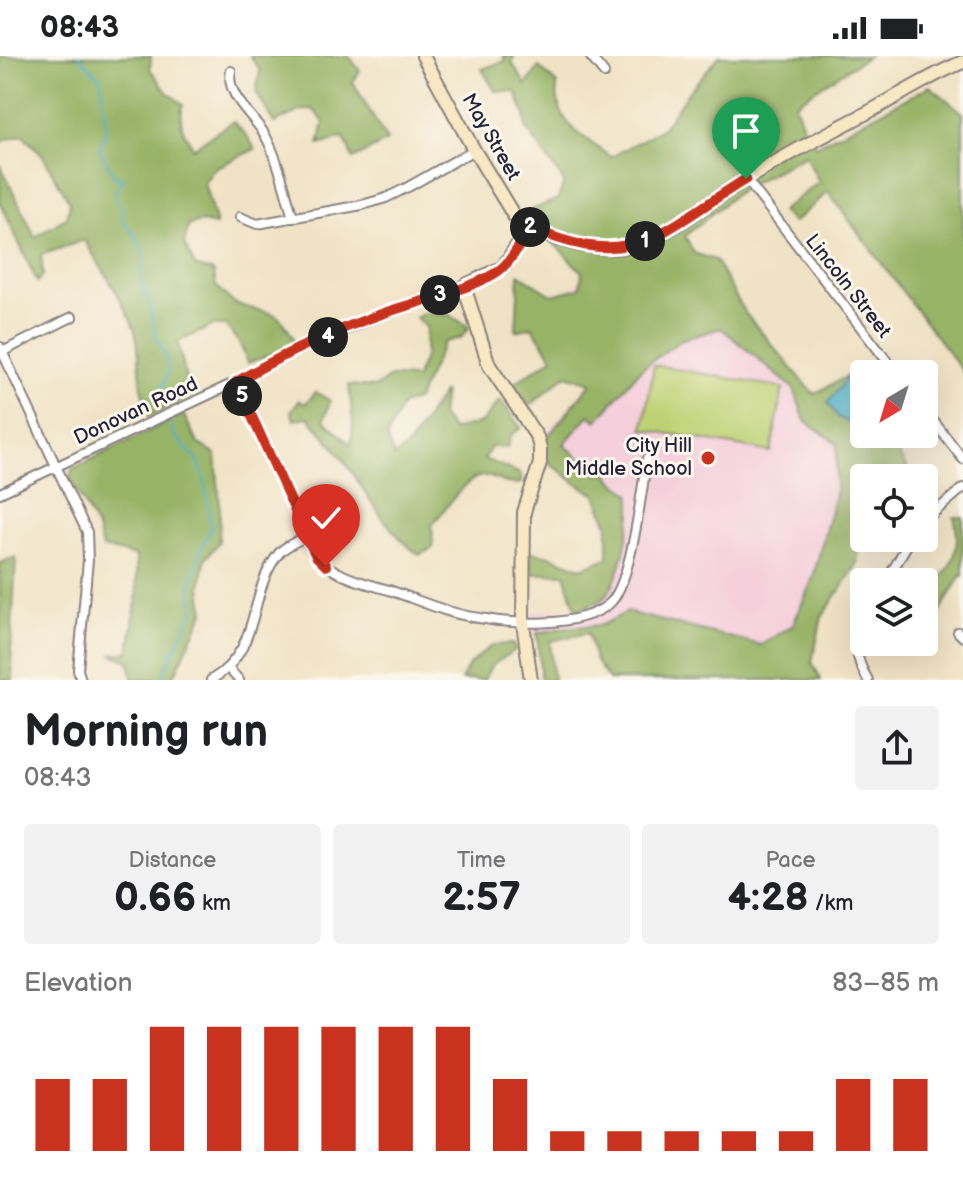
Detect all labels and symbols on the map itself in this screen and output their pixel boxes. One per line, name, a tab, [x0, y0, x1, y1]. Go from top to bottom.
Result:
street label: May Street	[457, 89, 525, 185]
pin	[712, 97, 780, 179]
pin: 2	[510, 207, 550, 247]
pin: 1	[625, 221, 665, 261]
street label: Lincoln Street	[800, 229, 896, 343]
pin: 3	[420, 275, 460, 315]
pin: 4	[308, 317, 348, 357]
north arrow	[850, 360, 938, 448]
street label: Donovan Road	[70, 372, 202, 450]
pin: 5	[222, 376, 262, 416]
place label: City Hill Middle School	[565, 434, 692, 481]
marker: City Hill Middle School	[699, 449, 717, 467]
pin	[292, 484, 360, 566]

